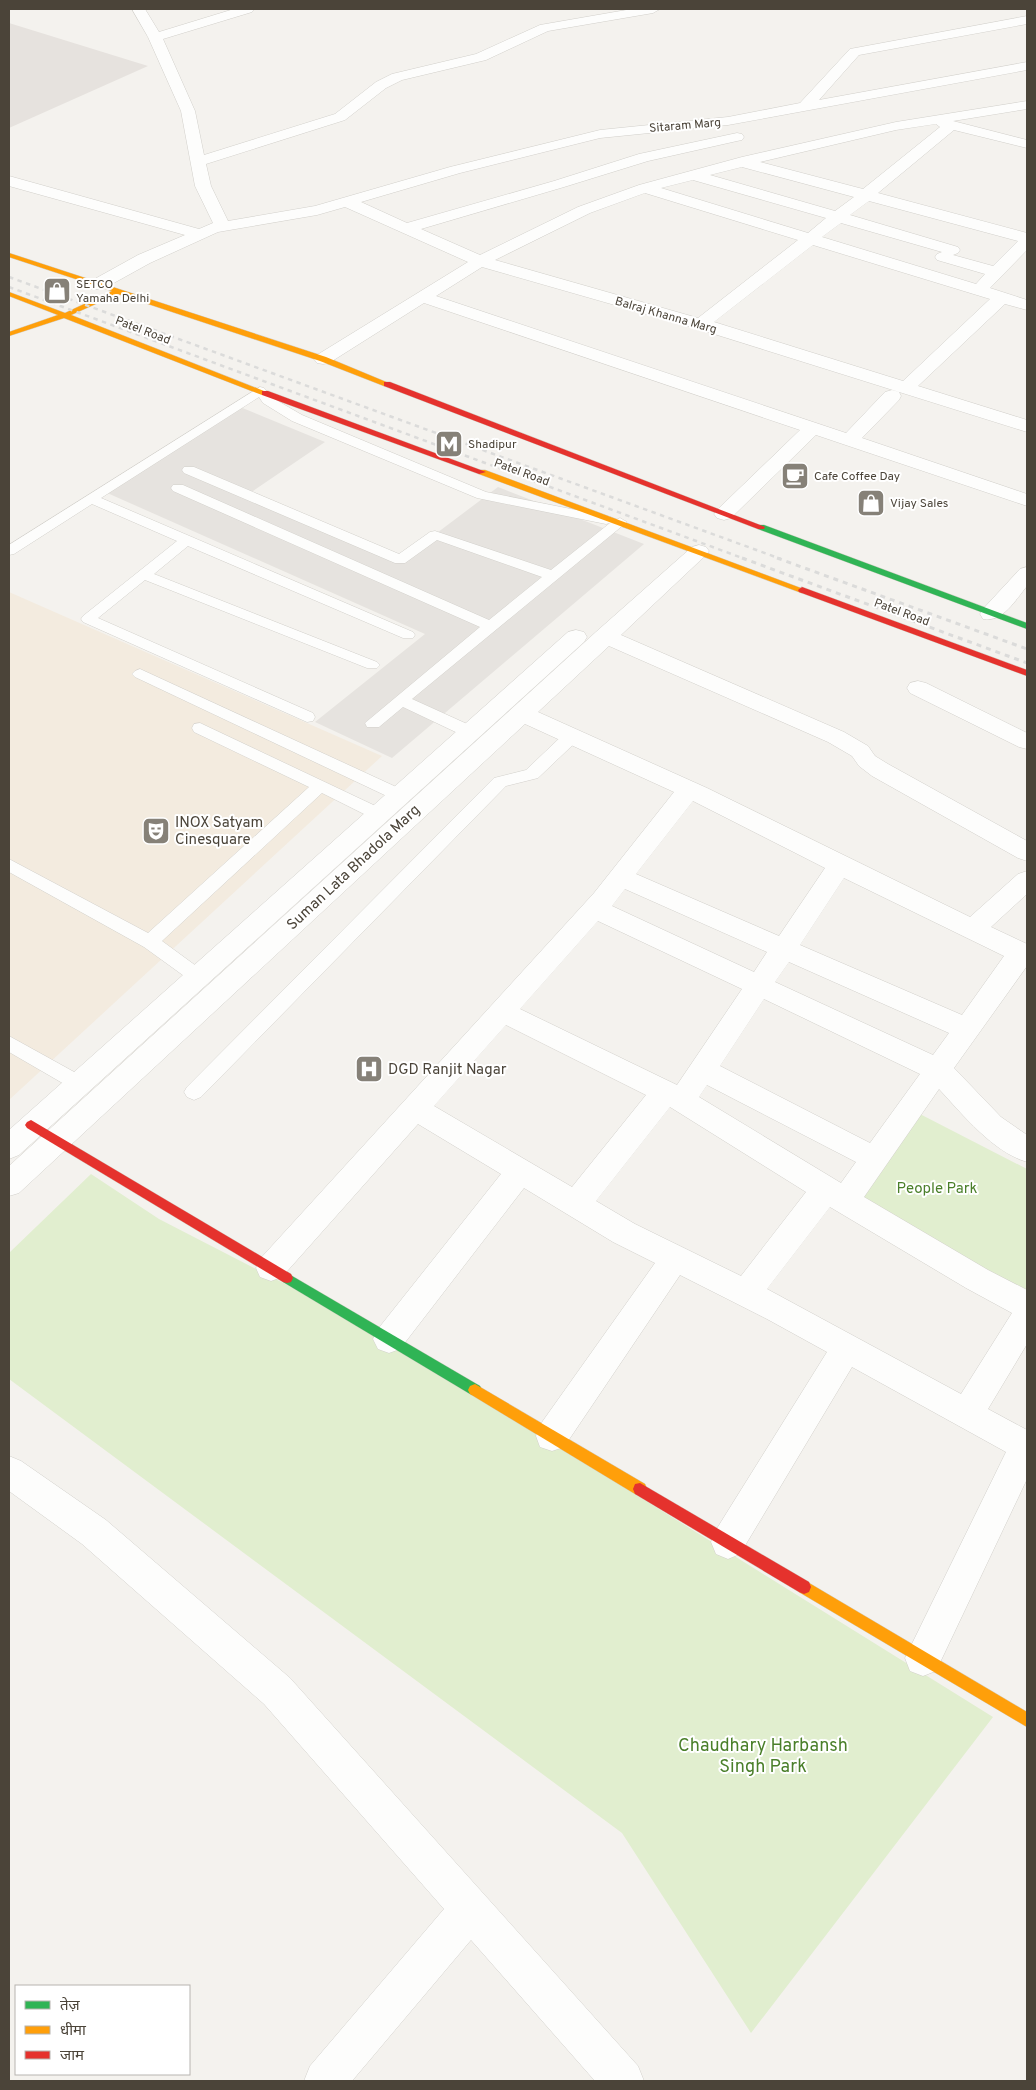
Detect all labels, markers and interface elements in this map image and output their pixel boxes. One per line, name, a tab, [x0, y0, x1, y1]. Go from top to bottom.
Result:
street label: Sitaram Marg	[649, 115, 722, 137]
shop icon: SETCO Yamaha Delhi	[42, 276, 72, 306]
place label: SETCO Yamaha Delhi	[76, 277, 149, 307]
street label: Balraj Khanna Marg	[613, 294, 719, 338]
street label: Patel Road	[113, 313, 173, 349]
metro station icon: Shadipur	[434, 429, 464, 459]
place label: Shadipur	[468, 437, 517, 453]
street label: Patel Road	[492, 455, 552, 490]
cafe icon: Cafe Coffee Day	[780, 461, 810, 491]
place label: Cafe Coffee Day	[814, 469, 900, 485]
shop icon: Vijay Sales	[856, 488, 886, 518]
place label: Vijay Sales	[890, 496, 948, 512]
street label: Patel Road	[872, 595, 932, 630]
street label: Suman Lata Bhadola Marg	[283, 801, 425, 935]
place label: INOX Satyam Cinesquare	[175, 814, 263, 850]
theatre icon: INOX Satyam Cinesquare	[141, 816, 171, 846]
hospital icon: DGD Ranjit Nagar	[354, 1054, 384, 1084]
place label: DGD Ranjit Nagar	[388, 1061, 507, 1080]
park label: People Park	[896, 1180, 978, 1199]
park label: Chaudhary Harbansh Singh Park	[678, 1735, 848, 1779]
legend	[15, 1985, 190, 2075]
text: तेज़	[60, 1996, 81, 2016]
text: धीमा	[60, 2022, 87, 2041]
text: जाम	[60, 2047, 85, 2066]

